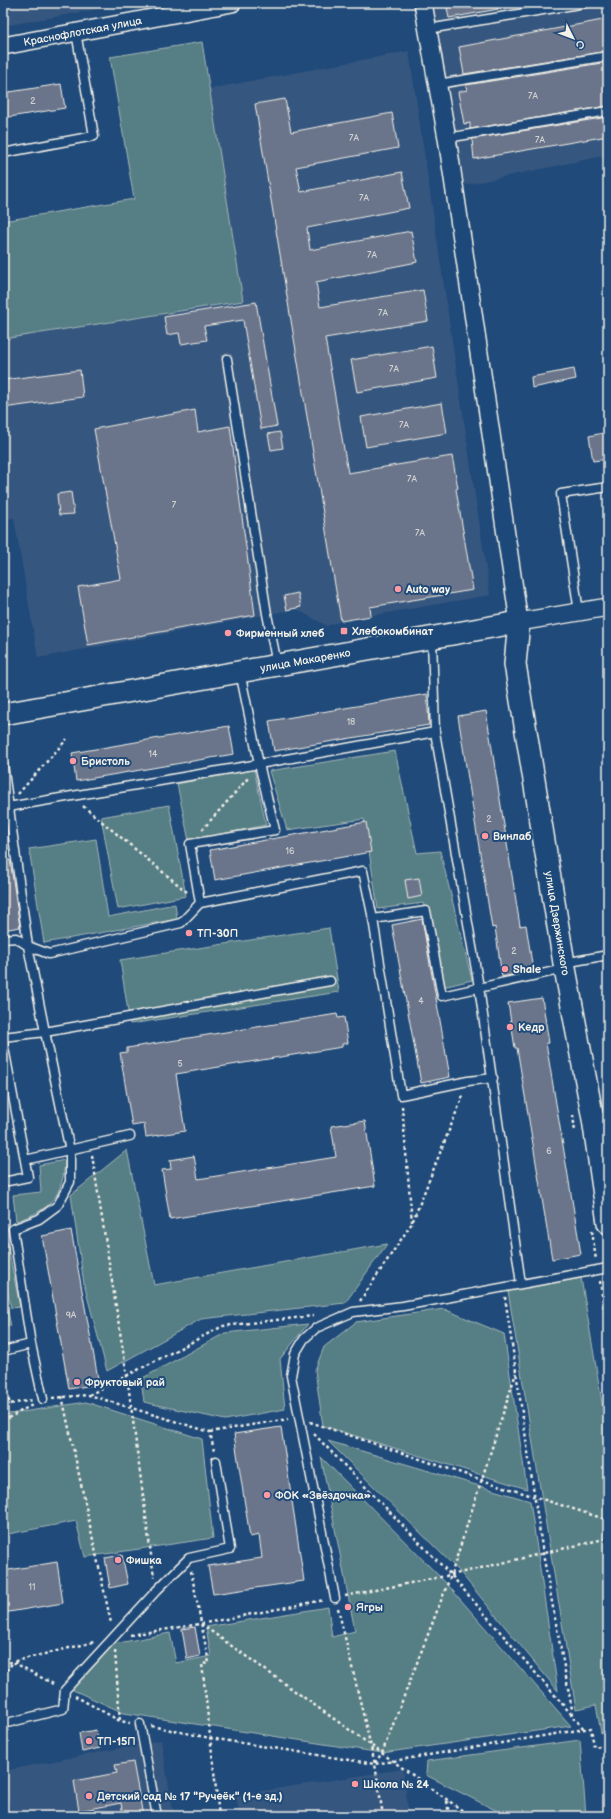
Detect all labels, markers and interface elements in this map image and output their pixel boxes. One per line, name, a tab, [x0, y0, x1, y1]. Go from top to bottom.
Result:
street label: Краснофлотская улица	[22, 13, 143, 49]
north arrow	[553, 18, 593, 58]
text: С	[572, 37, 587, 52]
house number: 7А	[528, 91, 538, 102]
house number: 2	[30, 96, 36, 107]
house number: 7А	[349, 133, 359, 144]
house number: 7А	[535, 135, 545, 146]
house number: 7А	[359, 193, 369, 204]
house number: 7А	[367, 250, 377, 261]
house number: 7А	[378, 308, 388, 319]
house number: 7А	[389, 364, 399, 375]
house number: 7А	[399, 420, 409, 431]
house number: 7А	[407, 474, 417, 485]
house number: 7	[172, 500, 177, 511]
house number: 7А	[415, 528, 425, 539]
place label: Auto way	[405, 583, 450, 596]
marker: Auto way	[393, 584, 403, 594]
place label: Хлебокомбинат	[351, 625, 434, 638]
marker: Хлебокомбинат	[339, 626, 349, 636]
place label: Фирменный хлеб	[236, 627, 325, 640]
marker: Фирменный хлеб	[223, 628, 233, 638]
street label: улица Макаренко	[259, 646, 352, 675]
house number: 18	[347, 717, 355, 728]
house number: 14	[149, 749, 158, 760]
place label: Бристоль	[81, 755, 130, 768]
marker: Бристоль	[68, 756, 78, 766]
house number: 2	[486, 814, 492, 825]
place label: Винлаб	[493, 830, 532, 843]
marker: Винлаб	[480, 831, 490, 841]
house number: 16	[286, 846, 295, 857]
street label: улица Дзержинского	[543, 870, 573, 977]
place label: ТП-30П	[197, 927, 238, 940]
marker: ТП-30П	[184, 928, 194, 938]
house number: 2	[511, 946, 517, 957]
place label: Shale	[513, 963, 541, 976]
marker: Shale	[500, 964, 510, 974]
house number: 4	[418, 996, 424, 1007]
place label: Кедр	[518, 1021, 545, 1034]
marker: Кедр	[505, 1022, 515, 1032]
house number: 5	[177, 1059, 183, 1070]
house number: 6	[546, 1146, 552, 1157]
house number: 9А	[66, 1310, 77, 1321]
place label: Фруктовый рай	[85, 1376, 165, 1389]
marker: Фруктовый рай	[72, 1377, 82, 1387]
place label: ФОК «Звёздочка»	[275, 1489, 371, 1502]
marker: ФОК «Звёздочка»	[262, 1490, 272, 1500]
place label: Фишка	[126, 1554, 162, 1567]
marker: Фишка	[113, 1555, 123, 1565]
house number: 11	[29, 1582, 35, 1593]
place label: Ягры	[356, 1601, 383, 1614]
marker: Ягры	[343, 1602, 353, 1612]
place label: ТП-15П	[97, 1735, 136, 1748]
marker: ТП-15П	[84, 1736, 94, 1746]
place label: Школа № 24	[363, 1778, 430, 1791]
marker: Школа № 24	[350, 1779, 360, 1789]
place label: Детский сад № 17 "Ручеёк" (1-е зд.)	[97, 1790, 283, 1803]
marker: Детский сад № 17 "Ручеёк" (1-е зд.)	[84, 1791, 94, 1801]

